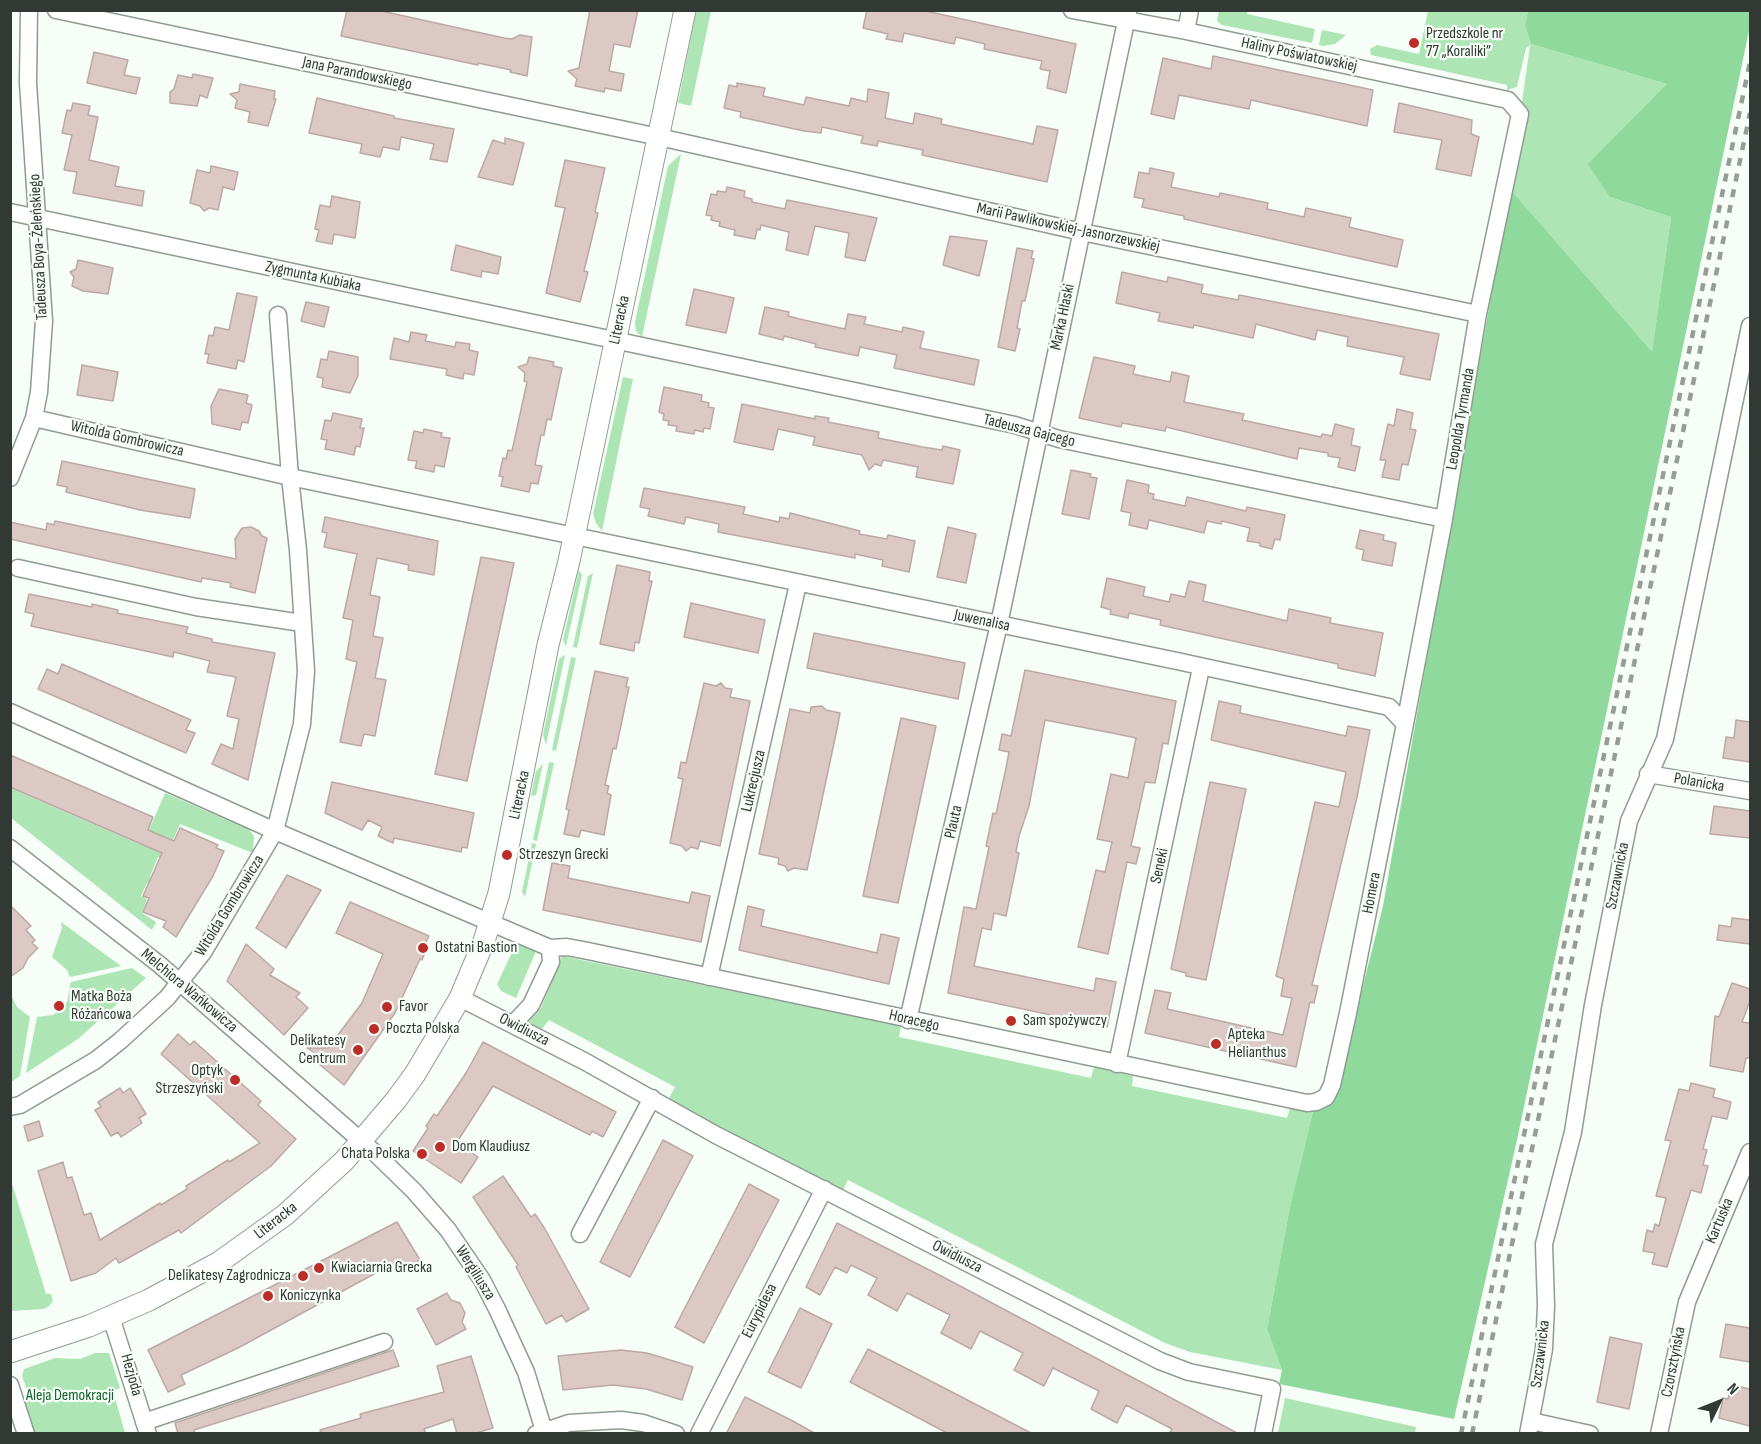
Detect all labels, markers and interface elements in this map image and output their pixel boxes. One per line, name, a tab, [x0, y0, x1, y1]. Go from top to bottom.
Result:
place label: Przedszkole nr 77 „Koraliki”	[1426, 24, 1503, 62]
street label: Haliny Poświatowskiej	[1239, 33, 1359, 77]
marker: Przedszkole nr 77 „Koraliki”	[1407, 36, 1421, 50]
street label: Jana Parandowskiego	[300, 53, 414, 95]
street label: Tadeusza Boya-Żeleńskiego	[26, 173, 52, 321]
street label: Marii Pawlikowskiej-Jasnorzewskiej	[975, 199, 1161, 257]
street label: Zygmunta Kubiaka	[263, 257, 363, 297]
street label: Marka Hłaski	[1047, 282, 1079, 352]
street label: Literacka	[605, 294, 635, 346]
street label: Leopolda Tyrmanda	[1443, 367, 1479, 471]
street label: Tadeusza Gajcego	[981, 410, 1077, 452]
street label: Witolda Gombrowicza	[68, 417, 186, 461]
street label: Juwenalisa	[952, 606, 1012, 636]
street label: Lukrecjusza	[738, 748, 770, 814]
street label: Literacka	[505, 769, 535, 821]
street label: Polanicka	[1672, 769, 1726, 797]
street label: Plauta	[941, 804, 967, 840]
street label: Szczawnicka	[1602, 841, 1634, 911]
place label: Strzeszyn Grecki	[519, 845, 608, 865]
street label: Seneki	[1147, 847, 1173, 885]
marker: Strzeszyn Grecki	[500, 848, 514, 862]
street label: Witolda Gombrowicza	[191, 852, 269, 960]
street label: Homera	[1359, 871, 1385, 915]
place label: Ostatni Bastion	[435, 938, 517, 958]
marker: Ostatni Bastion	[416, 941, 430, 955]
street label: Melchiora Wańkowicza	[137, 945, 241, 1037]
place label: Matka Boża Różańcowa	[71, 987, 132, 1025]
place label: Favor	[399, 997, 428, 1017]
marker: Matka Boża Różańcowa	[52, 999, 66, 1013]
marker: Favor	[380, 1000, 394, 1014]
street label: Horacego	[887, 1006, 941, 1036]
street label: Owidiusza	[496, 1009, 552, 1051]
place label: Sam spożywczy	[1023, 1011, 1107, 1031]
marker: Sam spożywczy	[1004, 1014, 1018, 1028]
place label: Poczta Polska	[386, 1019, 459, 1039]
marker: Poczta Polska	[367, 1022, 381, 1036]
place label: Apteka Helianthus	[1228, 1025, 1286, 1063]
place label: Delikatesy Centrum	[290, 1031, 346, 1069]
marker: Apteka Helianthus	[1209, 1037, 1223, 1051]
marker: Delikatesy Centrum	[351, 1043, 365, 1057]
place label: Optyk Strzeszyński	[155, 1061, 223, 1099]
marker: Optyk Strzeszyński	[228, 1073, 242, 1087]
place label: Dom Klaudiusz	[452, 1137, 530, 1157]
marker: Dom Klaudiusz	[433, 1140, 447, 1154]
place label: Chata Polska	[341, 1144, 410, 1164]
marker: Chata Polska	[415, 1147, 429, 1161]
street label: Kartuska	[1702, 1195, 1738, 1247]
street label: Literacka	[251, 1198, 301, 1244]
street label: Owidiusza	[929, 1236, 985, 1278]
street label: Wergiliusza	[451, 1242, 499, 1304]
place label: Kwiaciarnia Grecka	[331, 1258, 432, 1278]
marker: Kwiaciarnia Grecka	[312, 1261, 326, 1275]
place label: Delikatesy Zagrodnicza	[168, 1266, 291, 1286]
marker: Delikatesy Zagrodnicza	[296, 1269, 310, 1283]
street label: Eurypidesa	[738, 1280, 782, 1342]
place label: Koniczynka	[280, 1286, 341, 1306]
marker: Koniczynka	[261, 1289, 275, 1303]
street label: Szczawnicka	[1527, 1319, 1555, 1389]
street label: Czorsztyńska	[1658, 1325, 1690, 1399]
street label: Hezjoda	[116, 1352, 146, 1398]
north arrow	[1689, 1372, 1749, 1432]
text: N	[1723, 1380, 1742, 1399]
park label: Aleja Demokracji	[26, 1386, 114, 1406]

